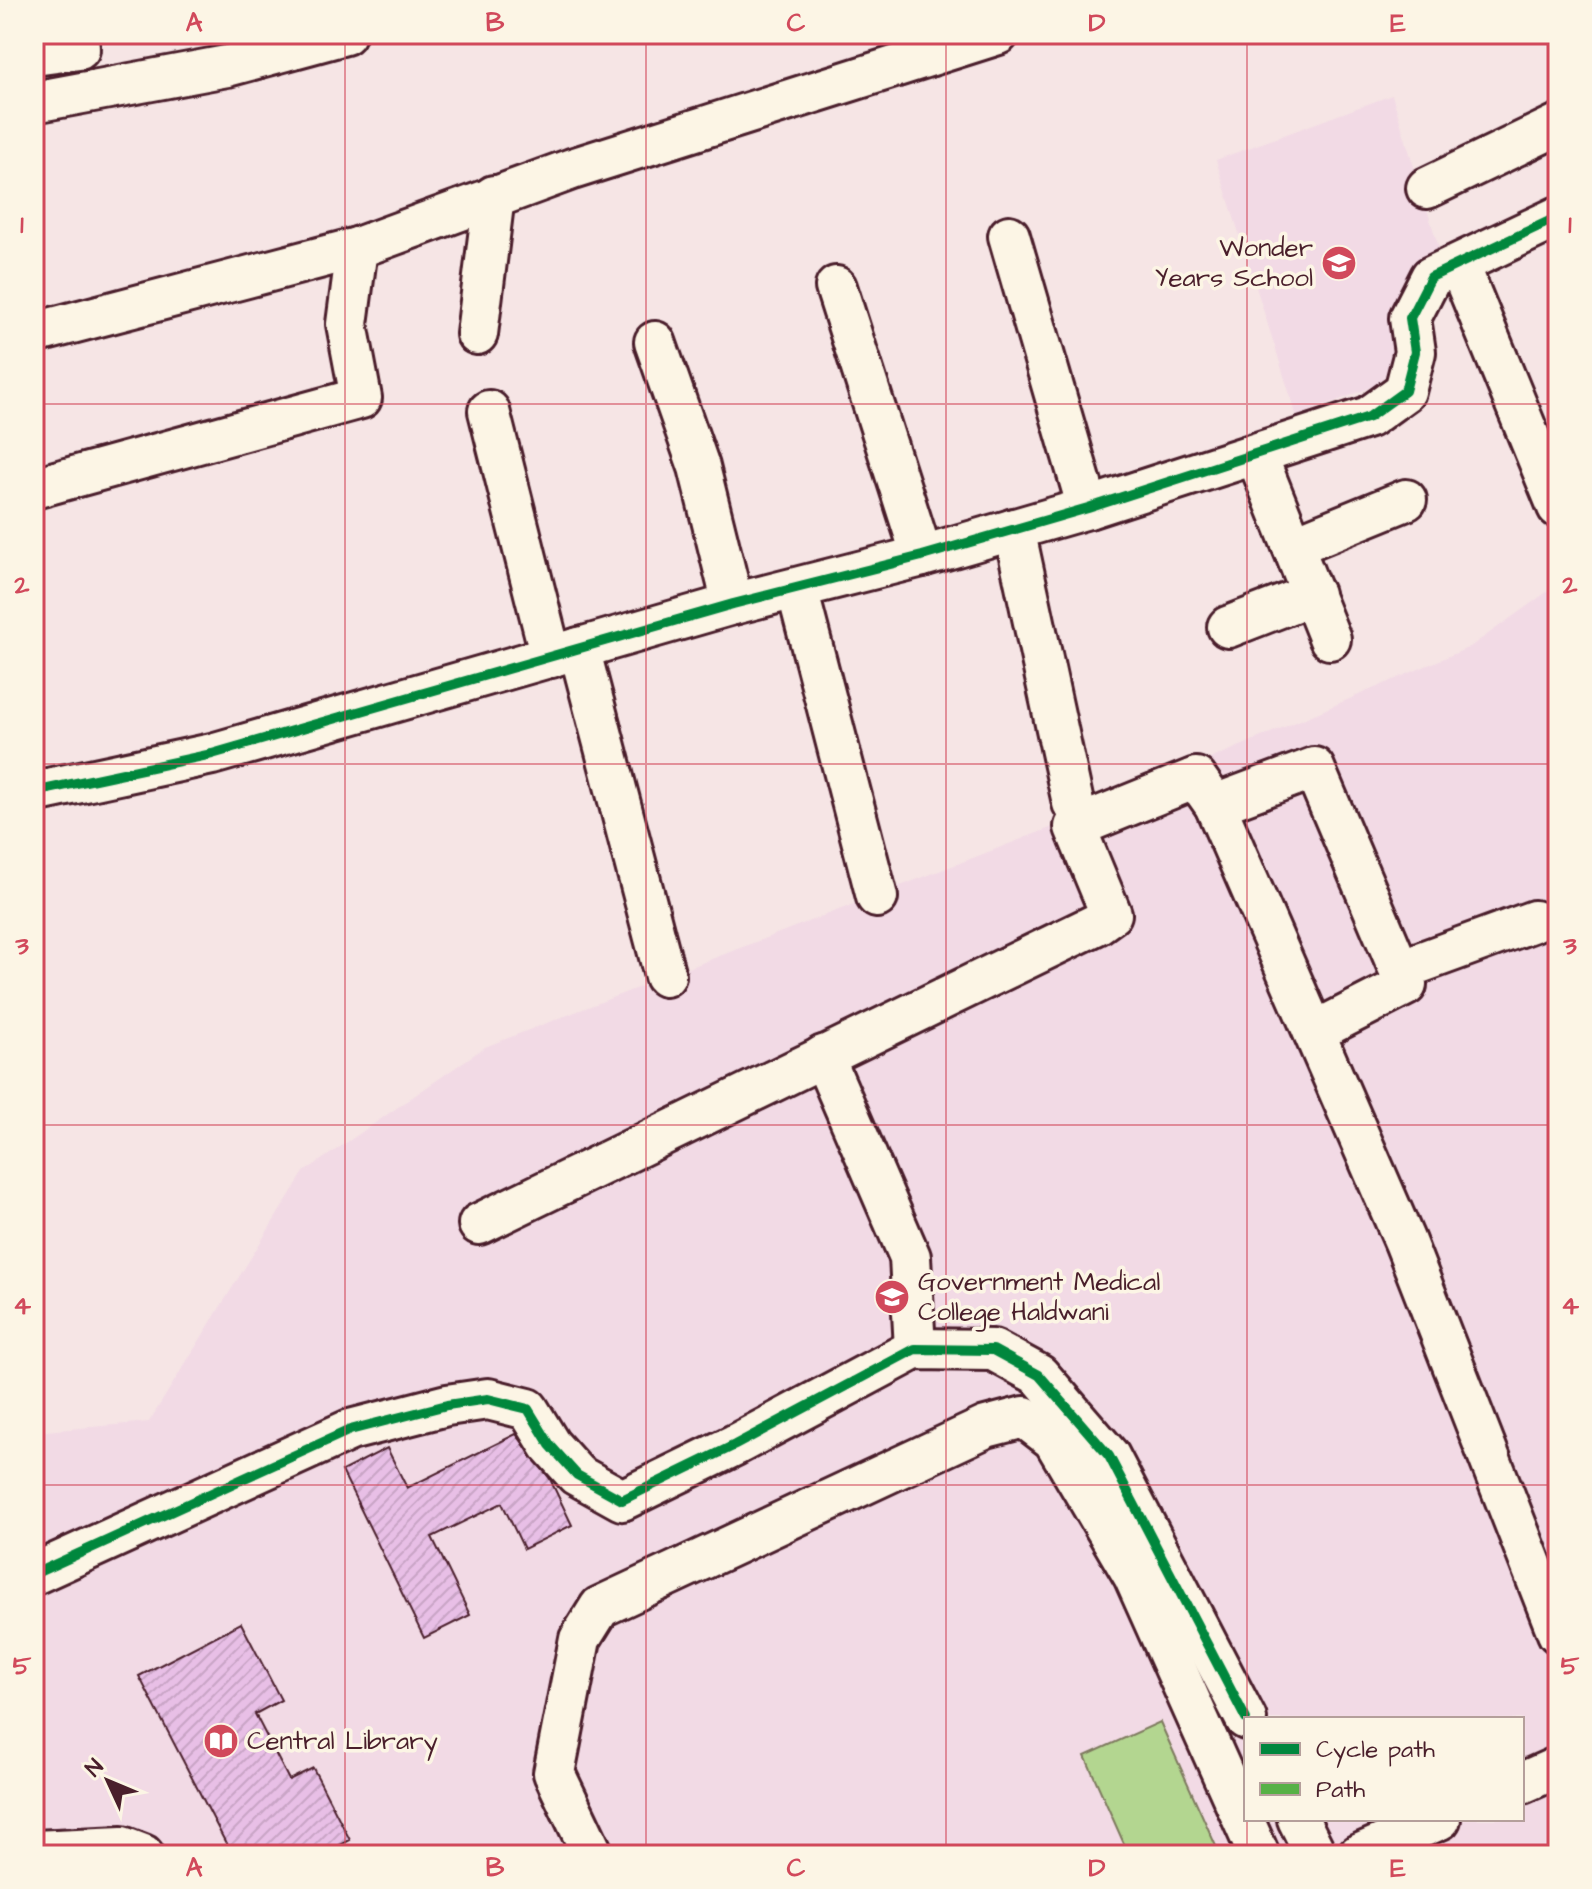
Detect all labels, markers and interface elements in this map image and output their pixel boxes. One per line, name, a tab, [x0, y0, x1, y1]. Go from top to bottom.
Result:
text: A	[186, 5, 203, 41]
text: B	[486, 5, 505, 41]
text: C	[787, 5, 806, 41]
text: D	[1089, 5, 1106, 41]
text: E	[1390, 5, 1406, 41]
text: 1	[20, 207, 24, 243]
text: 1	[1568, 207, 1572, 243]
place label: Wonder Years School	[1155, 230, 1313, 296]
school or university icon: Wonder Years School	[1320, 244, 1358, 282]
text: 2	[14, 567, 30, 603]
text: 2	[1562, 567, 1578, 603]
text: 3	[14, 928, 29, 964]
text: 3	[1562, 928, 1577, 964]
place label: Government Medical College Haldwani	[918, 1264, 1160, 1332]
school or university icon: Government Medical College Haldwani	[873, 1278, 911, 1316]
text: 4	[13, 1288, 31, 1324]
text: 4	[1561, 1288, 1579, 1324]
text: 5	[13, 1648, 32, 1684]
text: 5	[1561, 1648, 1580, 1684]
legend	[1244, 1717, 1524, 1821]
library icon: Central Library	[202, 1722, 240, 1760]
place label: Central Library	[247, 1723, 438, 1761]
text: Cycle path	[1316, 1733, 1435, 1768]
north arrow	[68, 1741, 148, 1821]
text: N	[79, 1752, 111, 1784]
text: Path	[1316, 1773, 1365, 1807]
text: A	[186, 1850, 203, 1886]
text: B	[486, 1850, 505, 1886]
text: C	[787, 1850, 806, 1886]
text: D	[1089, 1850, 1106, 1886]
text: E	[1390, 1850, 1406, 1886]

